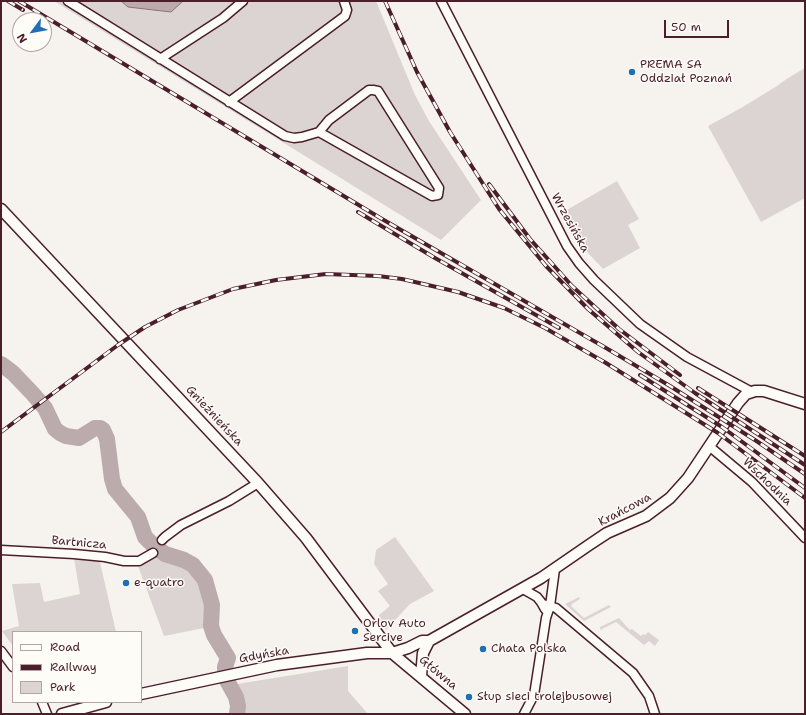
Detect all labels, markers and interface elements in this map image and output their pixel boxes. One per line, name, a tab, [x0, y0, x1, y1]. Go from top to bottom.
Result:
north arrow	[12, 12, 52, 52]
scale bar	[666, 12, 731, 38]
text: 50 m	[671, 19, 701, 35]
text: N	[14, 30, 31, 46]
place label: PREMA SA Oddział Poznań	[640, 58, 732, 86]
marker: PREMA SA Oddział Poznań	[627, 67, 637, 77]
street label: Wrzesińska	[548, 191, 592, 255]
street label: Gnieźnieńska	[182, 383, 246, 449]
street label: Wschodnia	[739, 455, 795, 509]
street label: Krańcowa	[596, 490, 654, 530]
street label: Bartnicza	[51, 533, 107, 553]
place label: e-quatro	[134, 576, 184, 590]
marker: e-quatro	[121, 578, 131, 588]
place label: Orlov Auto Sercive	[363, 617, 426, 645]
marker: Orlov Auto Sercive	[350, 626, 360, 636]
legend	[12, 631, 142, 703]
text: Road	[50, 639, 80, 655]
place label: Chata Polska	[491, 642, 567, 656]
street label: Gdyńska	[238, 644, 290, 666]
marker: Chata Polska	[478, 644, 488, 654]
street label: Główna	[416, 653, 460, 693]
text: Railway	[50, 659, 97, 675]
text: Park	[50, 679, 76, 695]
place label: Słup sieci trolejbusowej	[477, 690, 612, 704]
marker: Słup sieci trolejbusowej	[464, 692, 474, 702]

